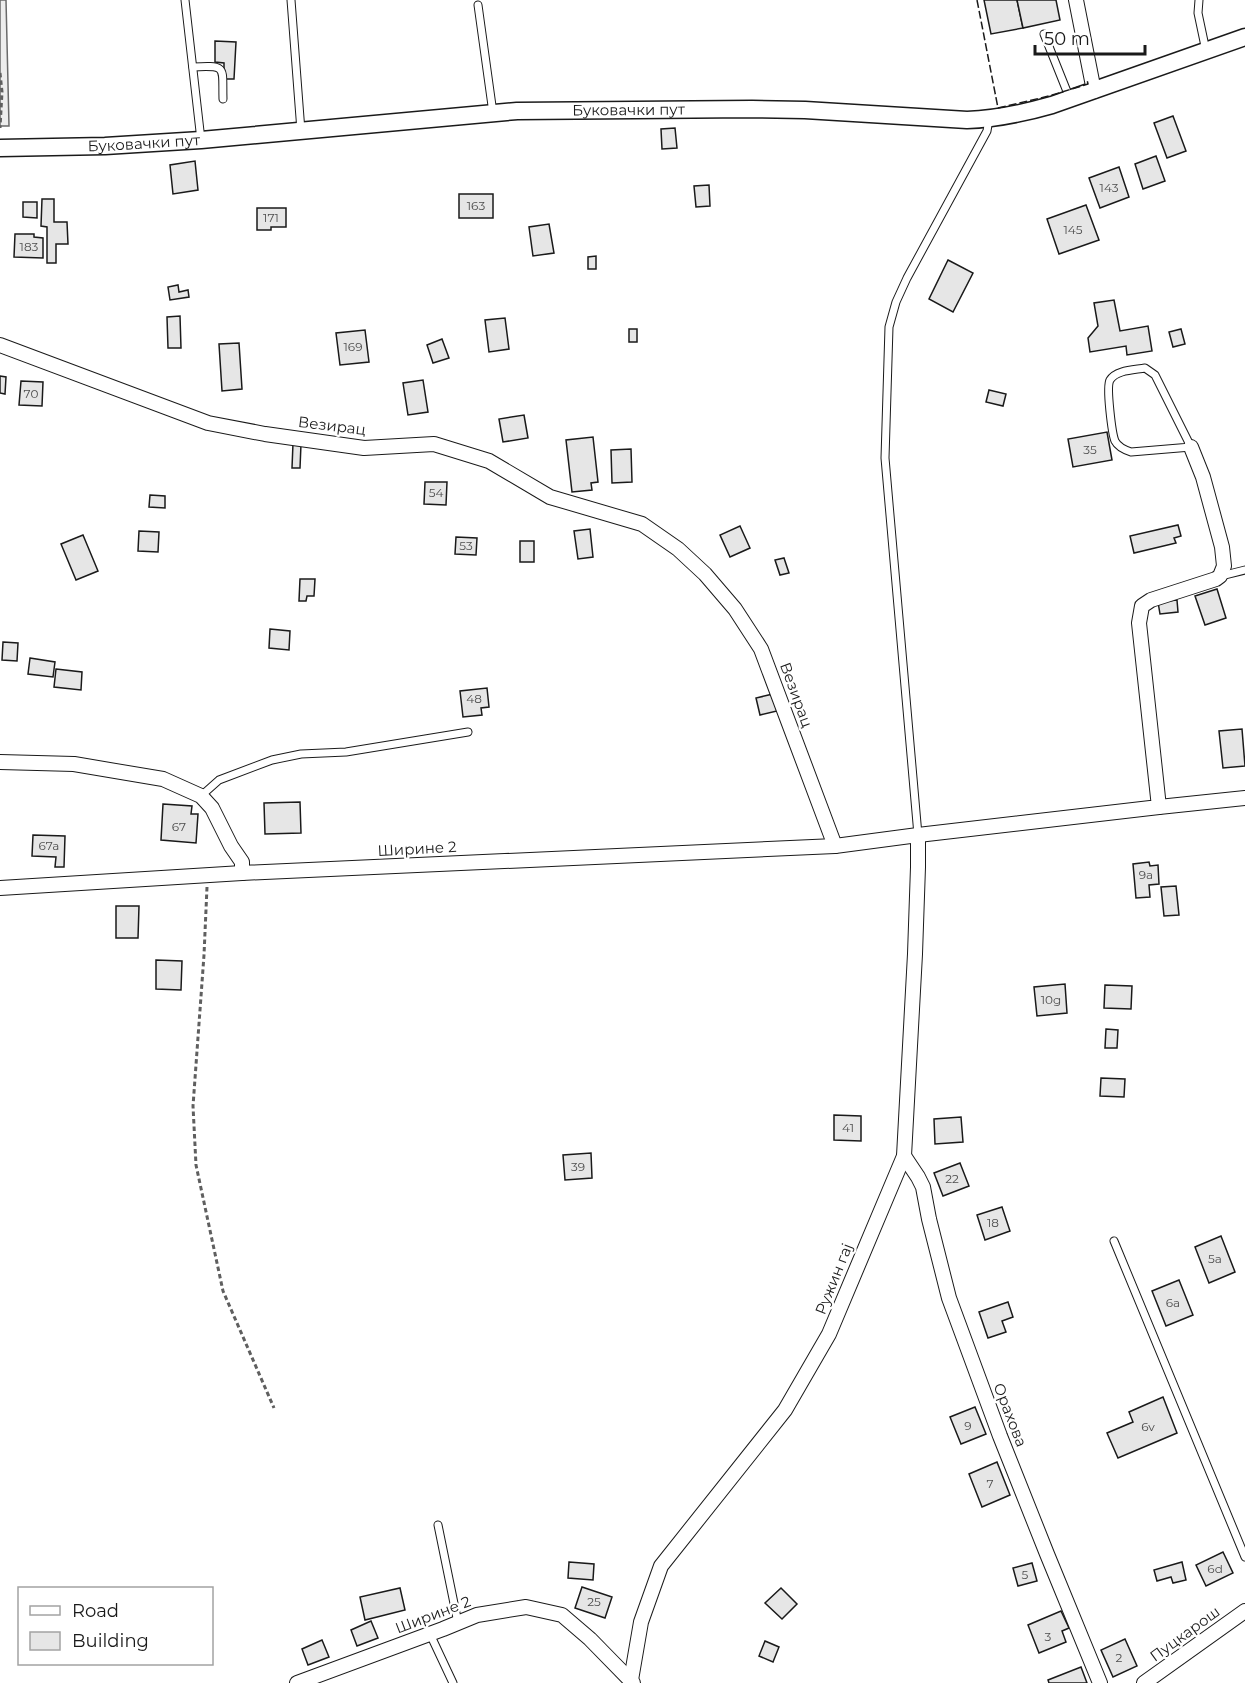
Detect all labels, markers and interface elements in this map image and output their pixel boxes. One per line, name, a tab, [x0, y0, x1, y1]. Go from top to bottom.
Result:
scale bar	[1035, 18, 1144, 56]
text: 50 m	[1044, 28, 1090, 50]
street label: Буковачки пут	[572, 100, 686, 120]
street label: Буковачки пут	[88, 130, 202, 155]
house number: 143	[1100, 180, 1119, 195]
house number: 163	[467, 198, 485, 213]
house number: 171	[263, 210, 279, 225]
house number: 145	[1063, 222, 1083, 237]
house number: 183	[20, 239, 39, 254]
house number: 169	[344, 339, 362, 354]
house number: 70	[24, 386, 38, 401]
street label: Везирац	[297, 412, 367, 439]
house number: 35	[1083, 442, 1097, 457]
house number: 54	[429, 485, 443, 500]
house number: 53	[459, 538, 473, 553]
street label: Везирац	[776, 660, 817, 730]
house number: 48	[466, 691, 482, 706]
house number: 67	[172, 819, 186, 834]
street label: Ширине 2	[377, 837, 457, 860]
house number: 67a	[39, 838, 59, 853]
house number: 9a	[1139, 867, 1153, 882]
house number: 10g	[1041, 992, 1061, 1007]
house number: 41	[842, 1120, 854, 1135]
house number: 39	[571, 1159, 585, 1174]
house number: 22	[945, 1171, 959, 1186]
house number: 18	[987, 1215, 999, 1230]
street label: Ружин гај	[811, 1240, 856, 1317]
house number: 5a	[1208, 1251, 1222, 1266]
house number: 6a	[1166, 1295, 1180, 1310]
street label: Орахова	[990, 1380, 1031, 1449]
house number: 9	[964, 1418, 972, 1433]
house number: 6v	[1141, 1419, 1155, 1434]
house number: 7	[986, 1476, 994, 1491]
house number: 6d	[1207, 1561, 1223, 1576]
house number: 5	[1022, 1567, 1029, 1582]
legend	[18, 1587, 213, 1665]
street label: Ширине 2	[392, 1591, 473, 1638]
house number: 25	[587, 1594, 601, 1609]
text: Road	[72, 1600, 119, 1622]
street label: Пуцкарош	[1146, 1602, 1223, 1665]
house number: 3	[1045, 1629, 1052, 1644]
text: Building	[72, 1630, 149, 1652]
house number: 2	[1116, 1650, 1123, 1665]

